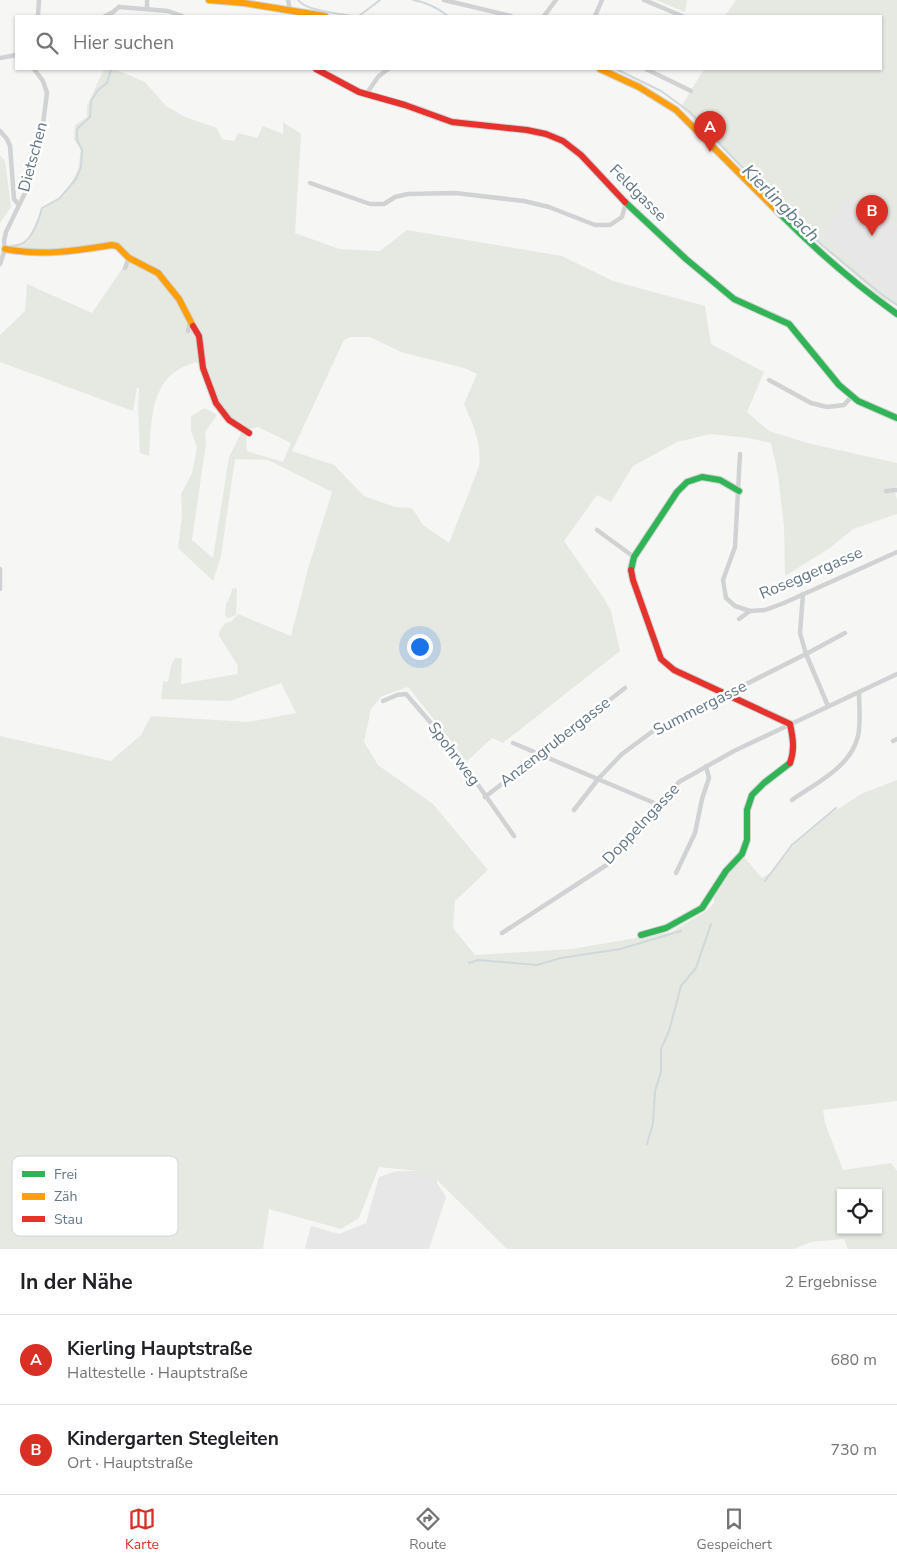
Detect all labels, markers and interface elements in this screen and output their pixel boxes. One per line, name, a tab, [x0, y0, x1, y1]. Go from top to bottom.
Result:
search box	[15, 15, 882, 70]
icon: search	[33, 29, 61, 57]
text: Hier suchen	[73, 30, 174, 56]
pin: A	[694, 111, 726, 152]
street label: Dietschen	[13, 120, 53, 194]
water label: Kierlingbach	[737, 159, 825, 247]
street label: Feldgasse	[605, 160, 671, 226]
pin: B	[856, 195, 888, 236]
street label: Roseggergasse	[756, 541, 866, 605]
your location	[407, 634, 433, 660]
street label: Summergasse	[650, 675, 750, 741]
street label: Anzengrubergasse	[495, 692, 615, 792]
street label: Spohrweg	[423, 718, 485, 790]
street label: Doppelngasse	[598, 779, 684, 869]
legend	[12, 1156, 178, 1236]
text: Frei	[54, 1165, 77, 1184]
text: Zäh	[54, 1187, 77, 1206]
map controls	[837, 1189, 882, 1234]
button: locate	[837, 1189, 882, 1234]
text: Stau	[54, 1210, 83, 1229]
text: In der Nähe	[20, 1268, 133, 1296]
text: 2 Ergebnisse	[784, 1271, 877, 1293]
text: Kierling Hauptstraße	[67, 1336, 252, 1362]
text: A	[30, 1349, 42, 1371]
text: 680 m	[830, 1349, 877, 1371]
text: Haltestelle · Hauptstraße	[67, 1362, 248, 1384]
text: Kindergarten Stegleiten	[67, 1426, 279, 1452]
text: B	[30, 1439, 42, 1461]
text: 730 m	[830, 1439, 877, 1461]
text: Ort · Hauptstraße	[67, 1452, 193, 1474]
tab: Karte	[125, 1505, 159, 1554]
tab: Route	[409, 1505, 446, 1554]
tab: Gespeichert	[697, 1505, 772, 1554]

